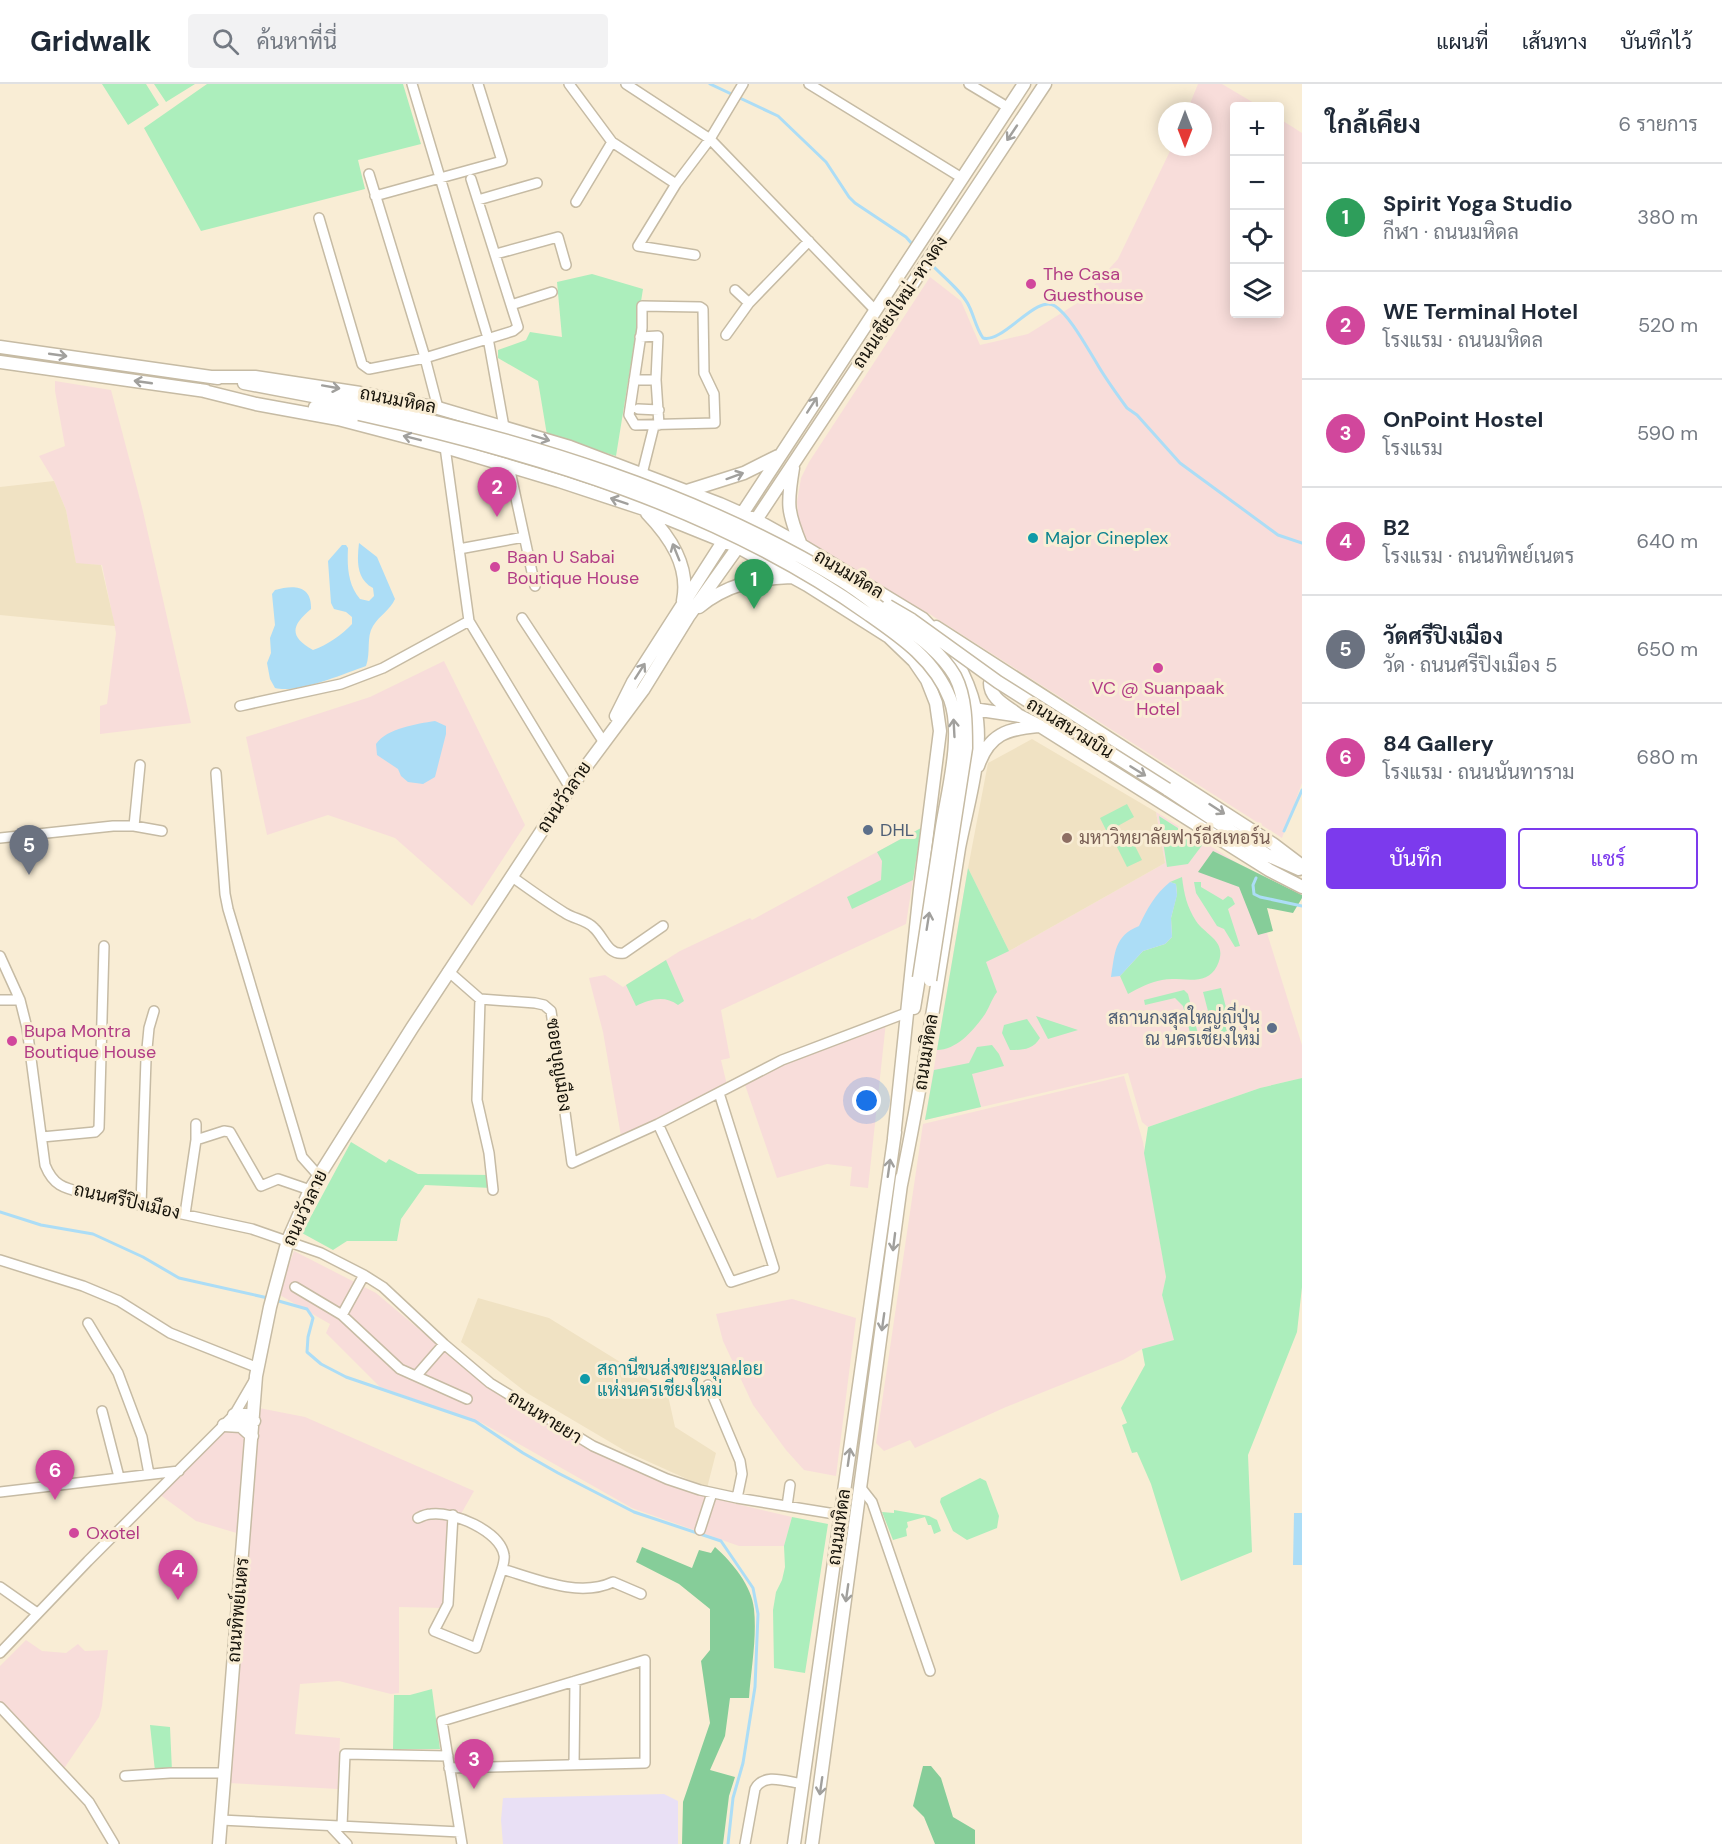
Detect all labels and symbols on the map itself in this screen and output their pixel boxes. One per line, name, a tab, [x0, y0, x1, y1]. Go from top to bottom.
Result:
north arrow	[1158, 102, 1212, 156]
one-way arrow	[1006, 124, 1018, 140]
street label: ถนนเชียงใหม่-หางดง	[846, 231, 953, 373]
place label: The Casa Guesthouse	[1043, 262, 1143, 307]
marker: The Casa Guesthouse	[1024, 277, 1038, 291]
one-way arrow	[47, 350, 67, 361]
one-way arrow	[133, 376, 153, 387]
street label: ถนนมหิดล	[358, 381, 438, 419]
one-way arrow	[321, 382, 340, 393]
one-way arrow	[806, 397, 819, 414]
one-way arrow	[403, 432, 422, 444]
one-way arrow	[531, 433, 550, 444]
pin: 2	[478, 468, 516, 517]
one-way arrow	[725, 470, 744, 481]
one-way arrow	[610, 494, 628, 505]
place label: Major Cineplex	[1045, 526, 1168, 550]
marker: Major Cineplex	[1026, 531, 1040, 545]
one-way arrow	[670, 544, 681, 562]
street label: ถนนมหิดล	[810, 544, 888, 604]
place label: Baan U Sabai Boutique House	[507, 545, 639, 590]
marker: Baan U Sabai Boutique House	[488, 560, 502, 574]
pin: 1	[734, 560, 774, 609]
marker: VC @ Suanpaak Hotel	[1151, 661, 1165, 675]
one-way arrow	[634, 662, 647, 679]
place label: VC @ Suanpaak Hotel	[1092, 676, 1224, 721]
street label: ถนนสนามบิน	[1022, 692, 1118, 764]
one-way arrow	[948, 718, 959, 738]
street label: ถนนวัวลาย	[531, 757, 597, 837]
one-way arrow	[1130, 765, 1147, 778]
one-way arrow	[1208, 802, 1225, 815]
place label: DHL	[880, 818, 914, 842]
marker: DHL	[861, 823, 875, 837]
place label: มหาวิทยาลัยฟาร์อีสเทอร์น	[1079, 825, 1271, 850]
pin: 5	[9, 826, 48, 875]
marker: มหาวิทยาลัยฟาร์อีสเทอร์น	[1060, 831, 1074, 845]
one-way arrow	[922, 911, 933, 931]
place label: สถานกงสุลใหญ่ญี่ปุ่น ณ นครเชียงใหม่	[1108, 1002, 1260, 1051]
street label: ถนนมหิดล	[908, 1012, 944, 1092]
street label: ซอยบุญเมือง	[541, 1017, 577, 1113]
place label: Bupa Montra Boutique House	[24, 1019, 156, 1064]
marker: สถานกงสุลใหญ่ญี่ปุ่น ณ นครเชียงใหม่	[1265, 1021, 1279, 1035]
marker: Bupa Montra Boutique House	[5, 1034, 19, 1048]
your location	[852, 1086, 881, 1115]
one-way arrow	[884, 1159, 895, 1179]
street label: ถนนวัวลาย	[277, 1166, 333, 1250]
street label: ถนนศรีปิงเมือง	[72, 1176, 183, 1225]
one-way arrow	[888, 1232, 899, 1251]
one-way arrow	[878, 1312, 889, 1332]
place label: สถานีขนส่งขยะมูลฝอย แห่งนครเชียงใหม่	[597, 1356, 763, 1402]
marker: สถานีขนส่งขยะมูลฝอย แห่งนครเชียงใหม่	[578, 1372, 592, 1386]
street label: ถนนหายยา	[503, 1385, 587, 1449]
one-way arrow	[843, 1447, 854, 1467]
pin: 6	[36, 1450, 74, 1500]
street label: ถนนมหิดล	[822, 1487, 856, 1567]
place label: Oxotel	[86, 1521, 140, 1545]
marker: Oxotel	[67, 1526, 81, 1540]
pin: 4	[158, 1550, 198, 1600]
street label: ถนนทิพย์เนตร	[220, 1556, 255, 1663]
one-way arrow	[842, 1582, 853, 1602]
pin: 3	[454, 1740, 494, 1789]
one-way arrow	[815, 1775, 826, 1795]

